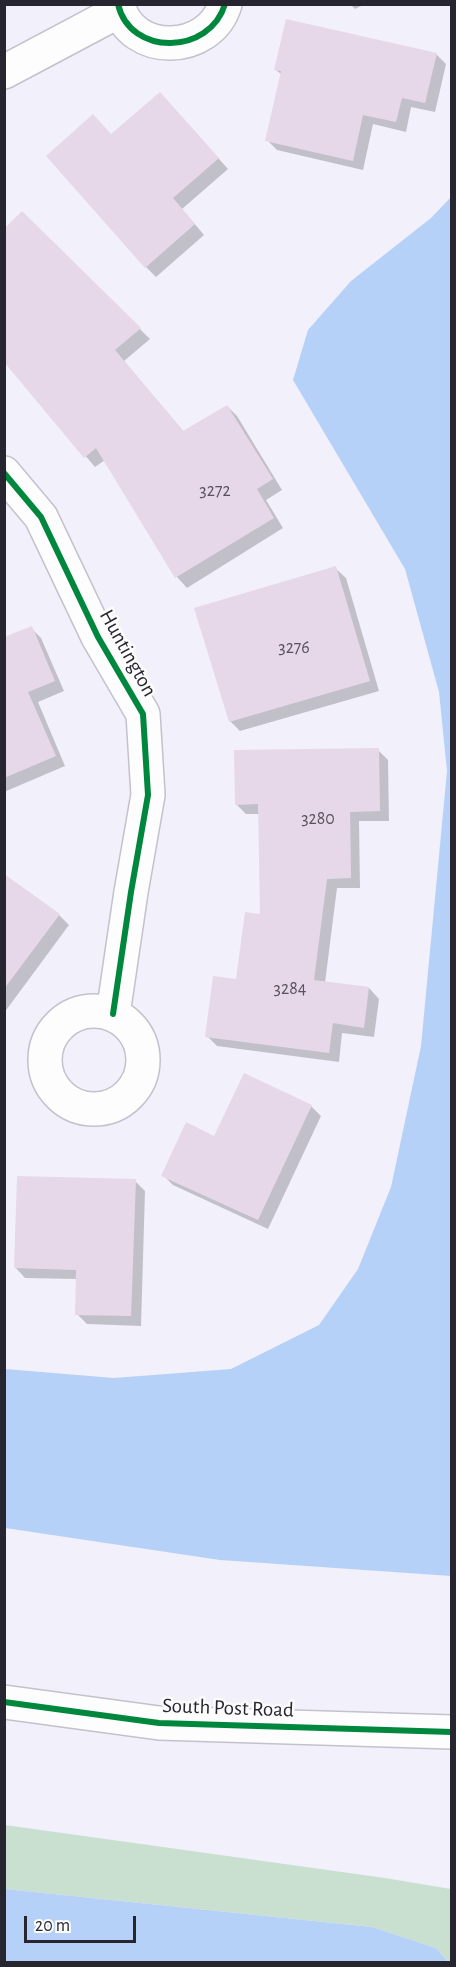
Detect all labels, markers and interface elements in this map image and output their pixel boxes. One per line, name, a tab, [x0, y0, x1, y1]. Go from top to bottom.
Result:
house number: 3272	[199, 480, 231, 502]
street label: Huntington	[94, 605, 162, 701]
house number: 3276	[278, 637, 310, 659]
house number: 3280	[301, 808, 335, 830]
house number: 3284	[274, 978, 306, 1000]
street label: South Post Road	[162, 1693, 294, 1723]
scale bar	[27, 1904, 140, 1942]
text: 20 m	[35, 1917, 70, 1935]

